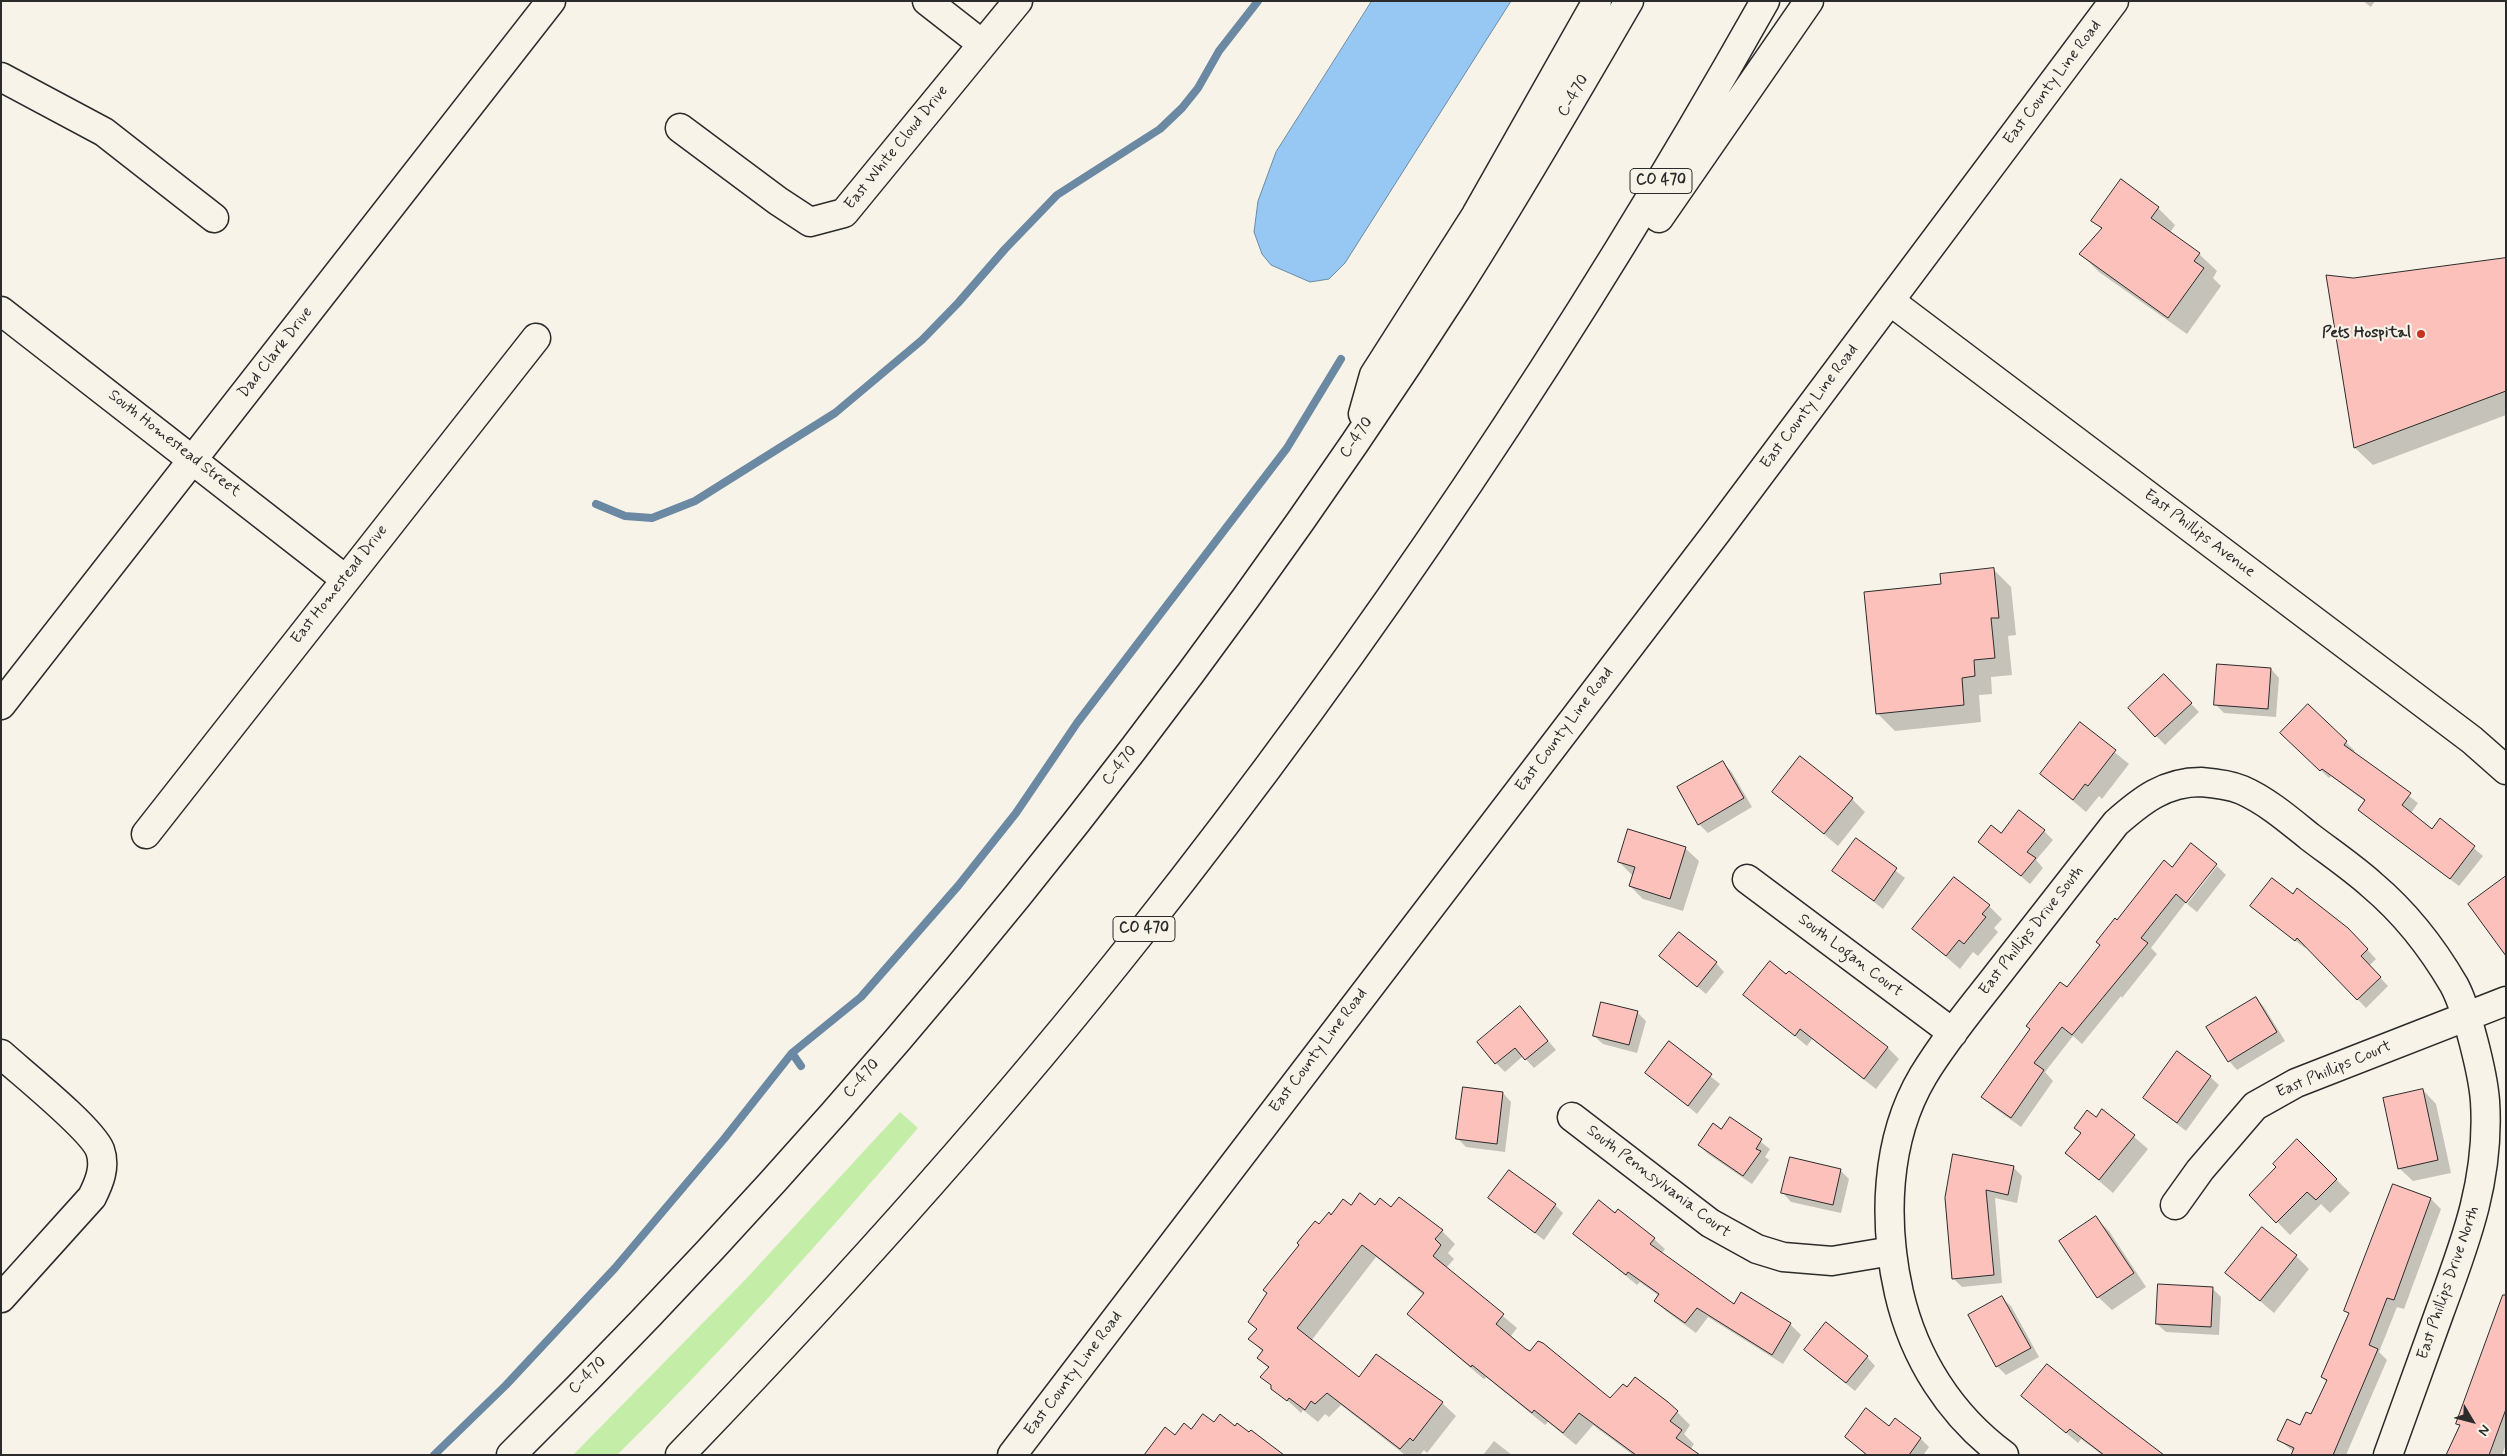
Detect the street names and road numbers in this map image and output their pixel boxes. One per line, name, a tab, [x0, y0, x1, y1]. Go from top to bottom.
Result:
street label: East County Line Road	[2000, 17, 2106, 149]
street label: C-470	[1554, 71, 1594, 121]
street label: East White Cloud Drive	[841, 82, 953, 214]
road number: CO 470	[1630, 168, 1692, 194]
street label: Dad Clark Drive	[235, 304, 317, 402]
street label: East County Line Road	[1757, 341, 1863, 473]
street label: South Homestead Street	[104, 386, 244, 502]
street label: C-470	[1336, 414, 1378, 462]
street label: East Phillips Avenue	[2139, 486, 2259, 582]
street label: East Homestead Drive	[288, 522, 392, 648]
street label: East County Line Road	[1512, 664, 1618, 796]
street label: C-470	[1098, 742, 1142, 790]
street label: East Phillips Drive South	[1976, 863, 2088, 999]
street label: South Logan Court	[1794, 910, 1906, 1002]
road number: CO 470	[1113, 916, 1175, 942]
street label: East County Line Road	[1266, 985, 1372, 1117]
street label: East Phillips Court	[2274, 1037, 2394, 1103]
street label: C-470	[840, 1056, 884, 1102]
street label: South Pennsylvania Court	[1582, 1122, 1734, 1242]
street label: East Phillips Drive North	[2414, 1204, 2484, 1362]
street label: East County Line Road	[1021, 1308, 1127, 1440]
street label: C-470	[565, 1353, 611, 1399]

